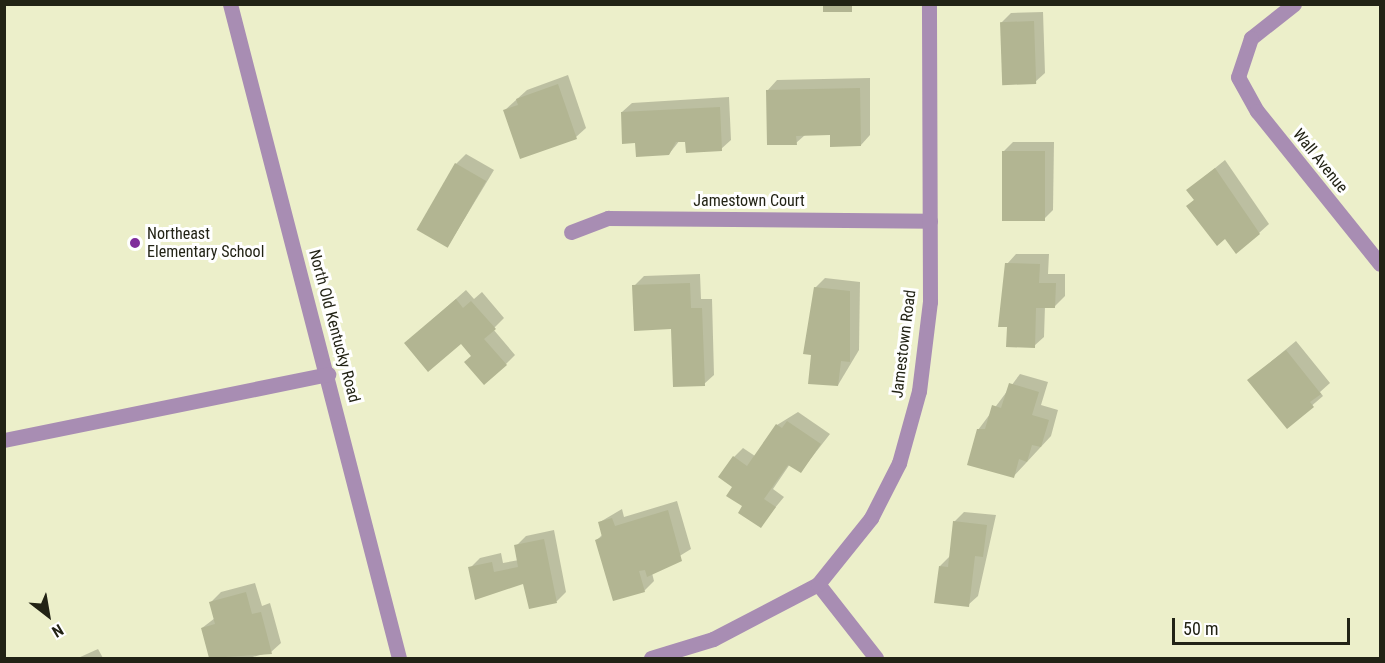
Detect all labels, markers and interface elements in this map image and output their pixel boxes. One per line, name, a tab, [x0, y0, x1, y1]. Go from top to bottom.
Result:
street label: Wall Avenue	[1288, 125, 1352, 197]
street label: Jamestown Court	[693, 191, 805, 211]
place label: Northeast Elementary School	[147, 224, 264, 262]
marker: Northeast Elementary School	[128, 236, 142, 250]
street label: North Old Kentucky Road	[304, 247, 364, 405]
street label: Jamestown Road	[888, 289, 920, 399]
north arrow	[18, 585, 78, 645]
scale bar	[1175, 606, 1354, 644]
text: 50 m	[1183, 618, 1218, 639]
text: N	[48, 620, 67, 642]

